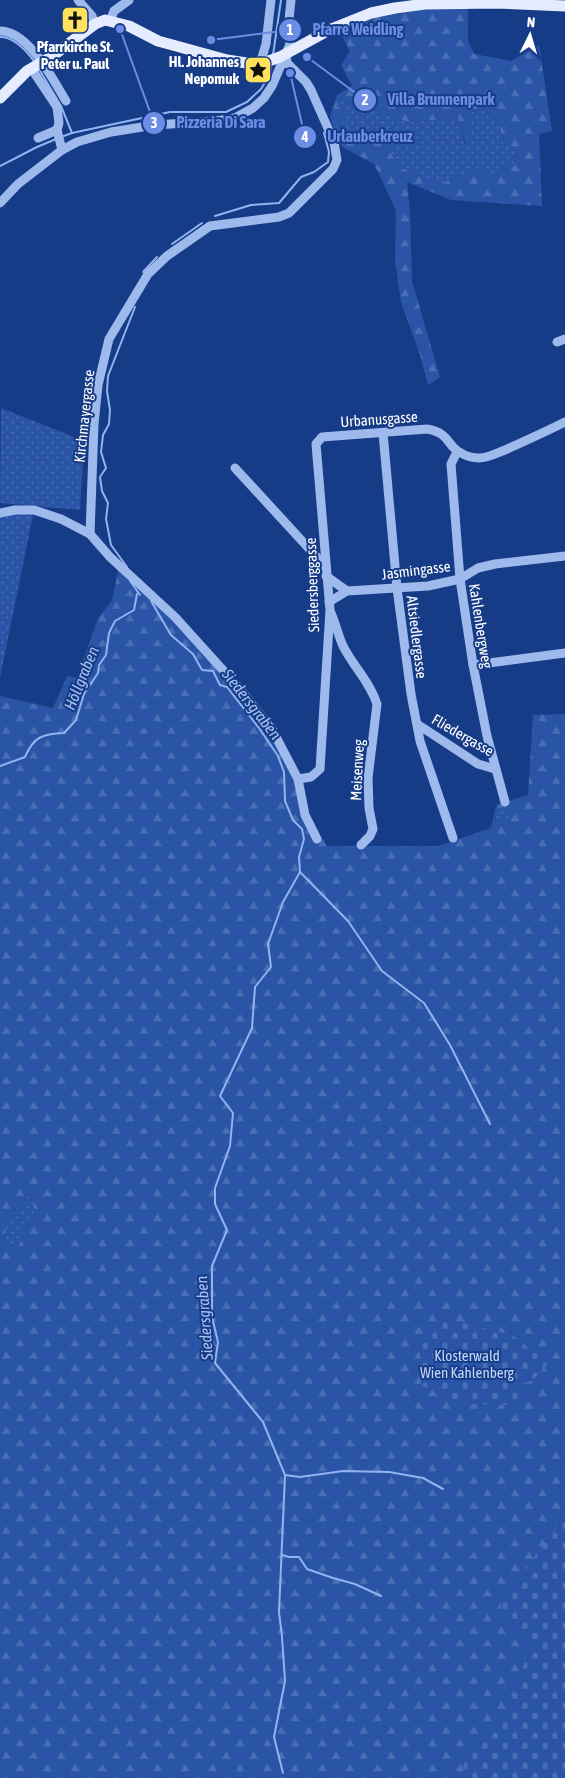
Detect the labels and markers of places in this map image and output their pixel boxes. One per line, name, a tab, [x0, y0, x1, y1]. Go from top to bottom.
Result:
church icon: Pfarrkirche St. Peter u. Paul	[60, 5, 90, 35]
callout: Pfarre Weidling	[278, 14, 414, 45]
place label: Pfarrkirche St. Peter u. Paul	[37, 38, 114, 72]
place label: Hl. Johannes Nepomuk	[169, 53, 240, 87]
place icon: Hl. Johannes Nepomuk	[243, 55, 273, 85]
callout: Villa Brunnenpark	[352, 84, 504, 115]
callout: Pizzeria Di Sara	[142, 107, 276, 138]
callout: Urlauberkreuz	[292, 121, 423, 152]

